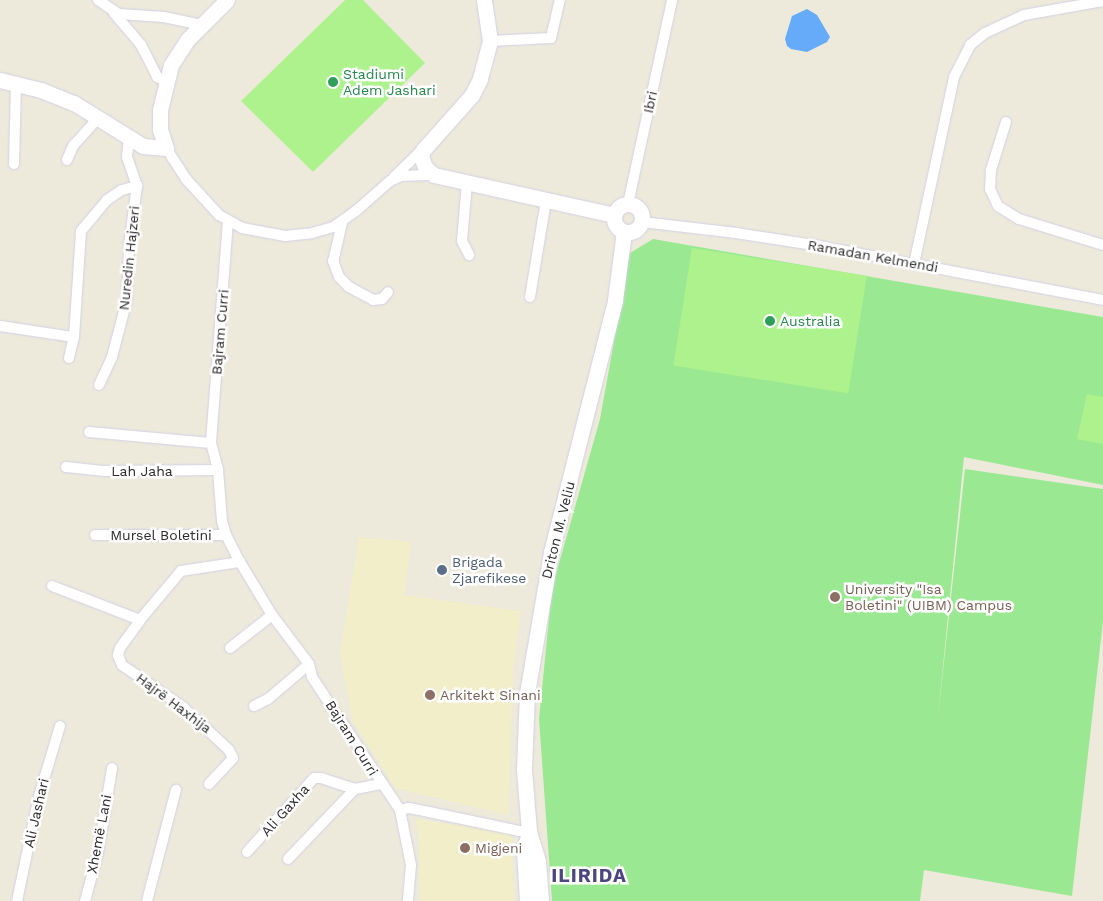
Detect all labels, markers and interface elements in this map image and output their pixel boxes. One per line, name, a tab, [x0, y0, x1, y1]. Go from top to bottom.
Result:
place label: Stadiumi Adem Jashari	[343, 66, 436, 98]
marker: Stadiumi Adem Jashari	[327, 76, 339, 88]
street label: Ibri	[639, 89, 661, 115]
street label: Nuredin Hajzeri	[115, 205, 143, 311]
street label: Ramadan Kelmendi	[806, 236, 940, 276]
street label: Bajram Curri	[208, 289, 232, 375]
place label: Australia	[780, 313, 840, 329]
marker: Australia	[764, 315, 776, 327]
street label: Lah Jaha	[111, 463, 173, 479]
street label: Driton M. Veliu	[538, 479, 578, 581]
street label: Mursel Boletini	[110, 527, 212, 543]
place label: Brigada Zjarefikese	[452, 554, 526, 586]
marker: Brigada Zjarefikese	[436, 564, 448, 576]
place label: University "Isa Boletini" (UIBM) Campus	[845, 581, 1012, 614]
marker: University "Isa Boletini" (UIBM) Campus	[829, 591, 841, 603]
street label: Hajrë Haxhija	[133, 669, 215, 737]
place label: Arkitekt Sinani	[440, 687, 541, 703]
marker: Arkitekt Sinani	[424, 689, 436, 701]
street label: Bajram Curri	[322, 697, 382, 779]
street label: Ali Jashari	[20, 777, 52, 849]
street label: Ali Gaxha	[257, 781, 313, 839]
street label: Xhemë Lani	[83, 793, 115, 875]
place label: Migjeni	[475, 840, 522, 856]
marker: Migjeni	[459, 842, 471, 854]
district label: ILIRIDA	[550, 865, 628, 887]

